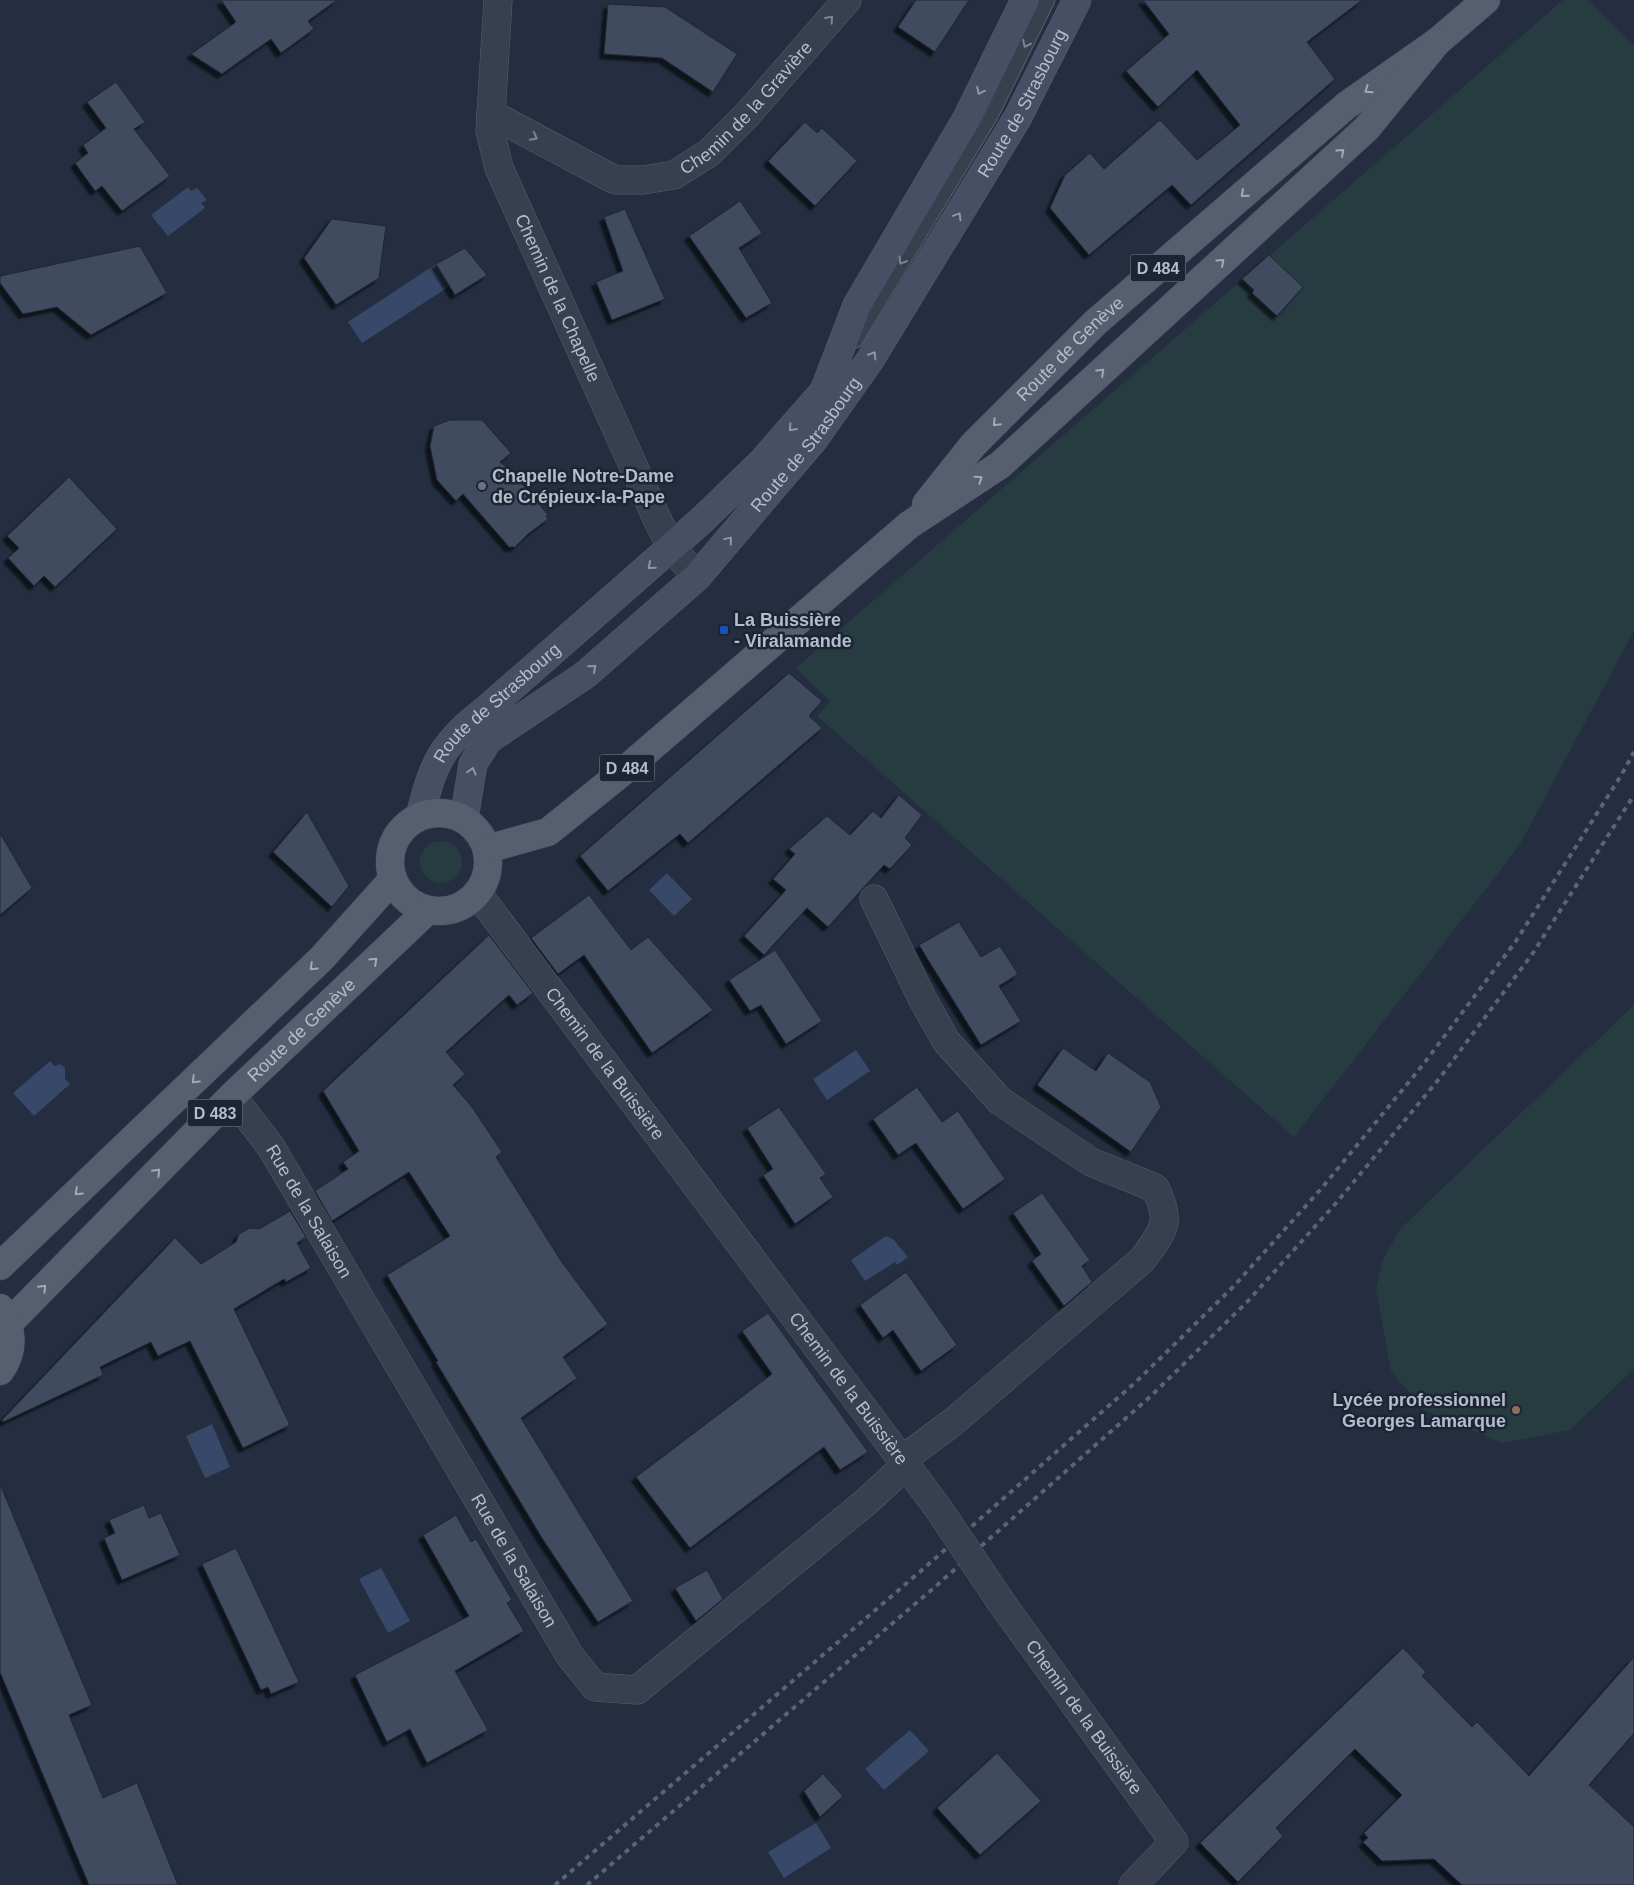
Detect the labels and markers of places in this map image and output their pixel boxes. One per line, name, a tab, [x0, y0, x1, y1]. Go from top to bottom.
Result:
place label: Chapelle Notre-Dame de Crépieux-la-Pape	[492, 466, 674, 507]
marker: Chapelle Notre-Dame de Crépieux-la-Pape	[476, 480, 488, 492]
place label: La Buissière - Viralamande	[734, 610, 852, 651]
marker: La Buissière - Viralamande	[718, 624, 730, 636]
place label: Lycée professionnel Georges Lamarque	[1333, 1390, 1506, 1431]
marker: Lycée professionnel Georges Lamarque	[1510, 1404, 1522, 1416]

